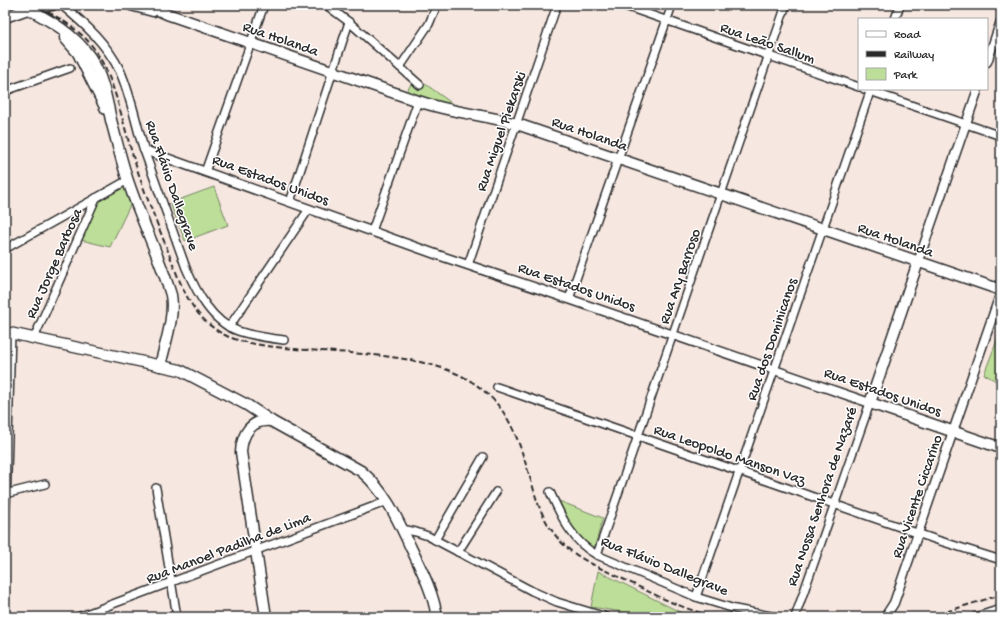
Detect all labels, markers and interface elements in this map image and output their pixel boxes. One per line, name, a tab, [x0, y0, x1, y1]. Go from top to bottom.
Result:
legend	[858, 18, 988, 90]
street label: Rua Holanda	[240, 19, 321, 61]
street label: Rua Leão Sallum	[717, 19, 818, 69]
text: Road	[894, 29, 921, 43]
text: Railway	[894, 49, 934, 63]
street label: Rua Miguel Piekarski	[473, 69, 531, 194]
text: Park	[893, 69, 919, 83]
street label: Rua Holanda	[549, 114, 630, 156]
street label: Rua Flávio Dallegrave	[140, 118, 202, 253]
street label: Rua Estados Unidos	[209, 151, 332, 211]
street label: Rua Jorge Barbosa	[23, 205, 87, 322]
street label: Rua Holanda	[855, 220, 936, 262]
street label: Rua Ary Barroso	[656, 226, 706, 327]
street label: Rua Estados Unidos	[515, 259, 638, 317]
street label: Rua dos Dominicanos	[744, 276, 802, 403]
street label: Rua Estados Unidos	[821, 364, 944, 422]
street label: Rua Nossa Senhora de Nazaré	[784, 404, 862, 589]
street label: Rua Leopoldo Manson Vaz	[651, 421, 808, 490]
street label: Rua Vicente Ciccarino	[888, 432, 947, 561]
street label: Rua Manoel Padilha de Lima	[144, 509, 314, 589]
street label: Rua Flávio Dallegrave	[598, 533, 731, 601]

